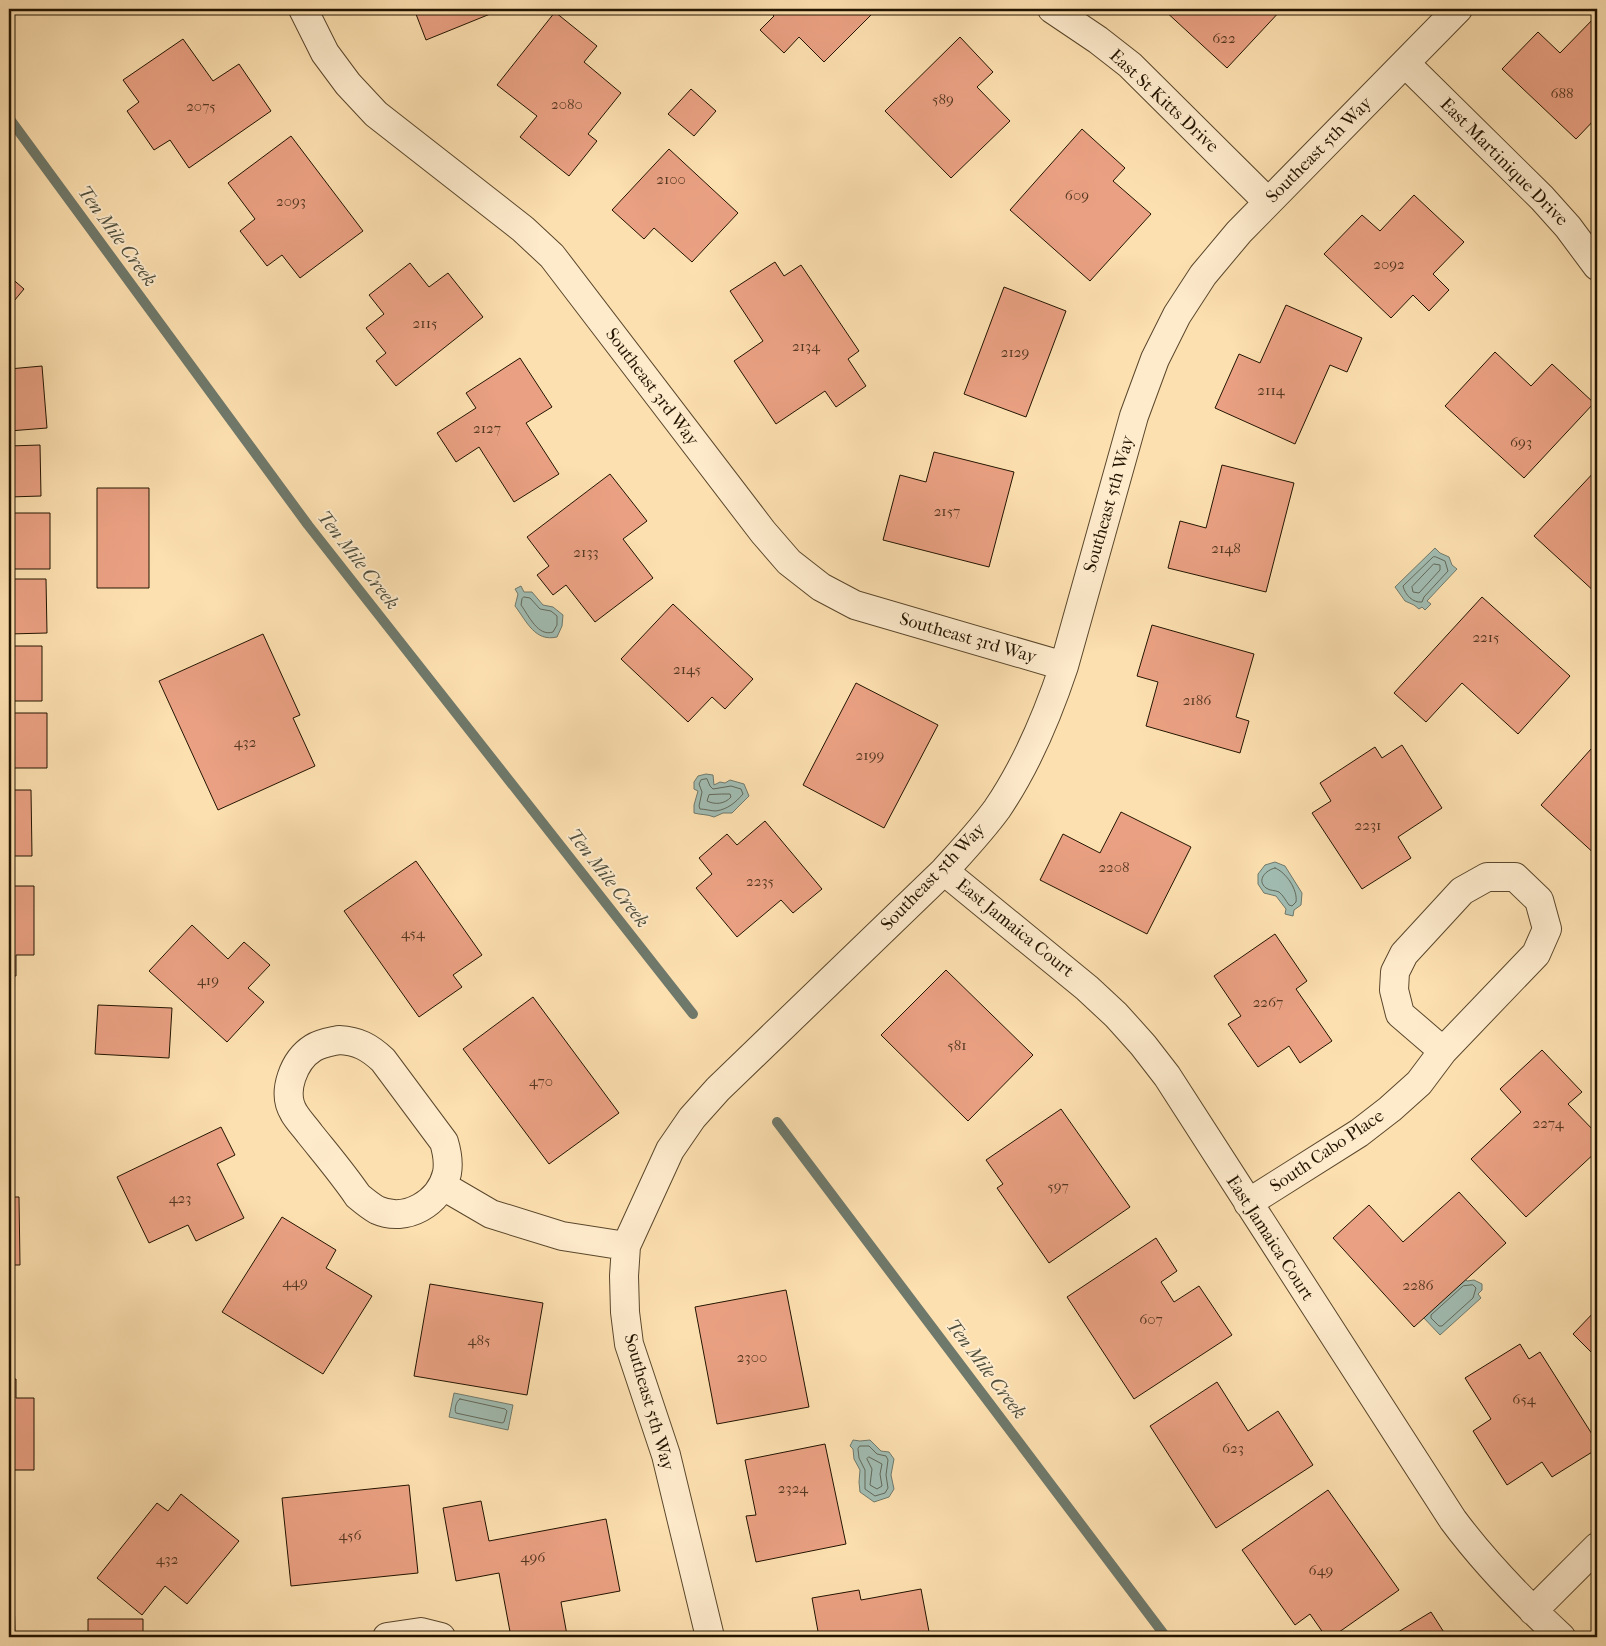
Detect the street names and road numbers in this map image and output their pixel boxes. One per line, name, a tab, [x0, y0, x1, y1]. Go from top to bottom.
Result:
street label: East St Kitts Drive	[1105, 45, 1223, 157]
street label: Southeast 5th Way	[1262, 92, 1377, 207]
street label: East Martinique Drive	[1436, 94, 1572, 230]
street label: Southeast 3rd Way	[601, 324, 704, 451]
street label: Southeast 5th Way	[1079, 432, 1139, 575]
street label: Southeast 3rd Way	[897, 608, 1040, 668]
street label: Southeast 5th Way	[876, 818, 991, 935]
street label: East Jamaica Court	[952, 874, 1078, 982]
street label: South Cabo Place	[1266, 1105, 1388, 1197]
street label: East Jamaica Court	[1222, 1171, 1319, 1305]
street label: Southeast 5th Way	[619, 1331, 679, 1474]

